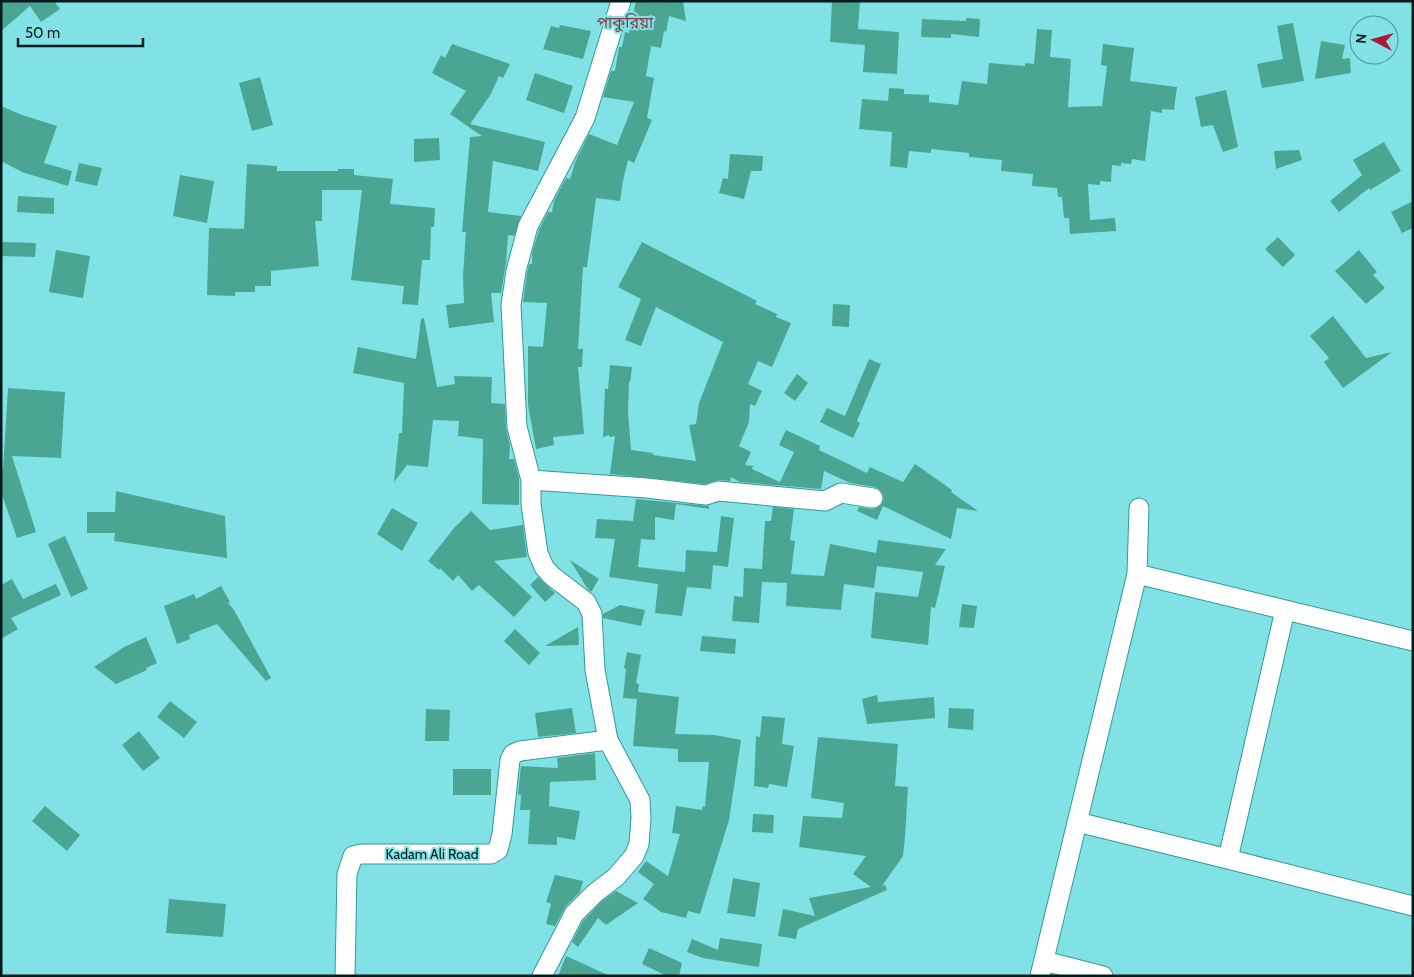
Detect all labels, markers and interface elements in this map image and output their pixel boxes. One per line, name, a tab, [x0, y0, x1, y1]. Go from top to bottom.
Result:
district label: পাকুরিয়া	[597, 13, 654, 32]
scale bar	[18, 15, 142, 47]
north arrow	[1349, 15, 1399, 65]
text: 50 m	[25, 24, 60, 42]
text: N	[1352, 33, 1371, 45]
street label: Kadam Ali Road	[386, 845, 478, 863]

